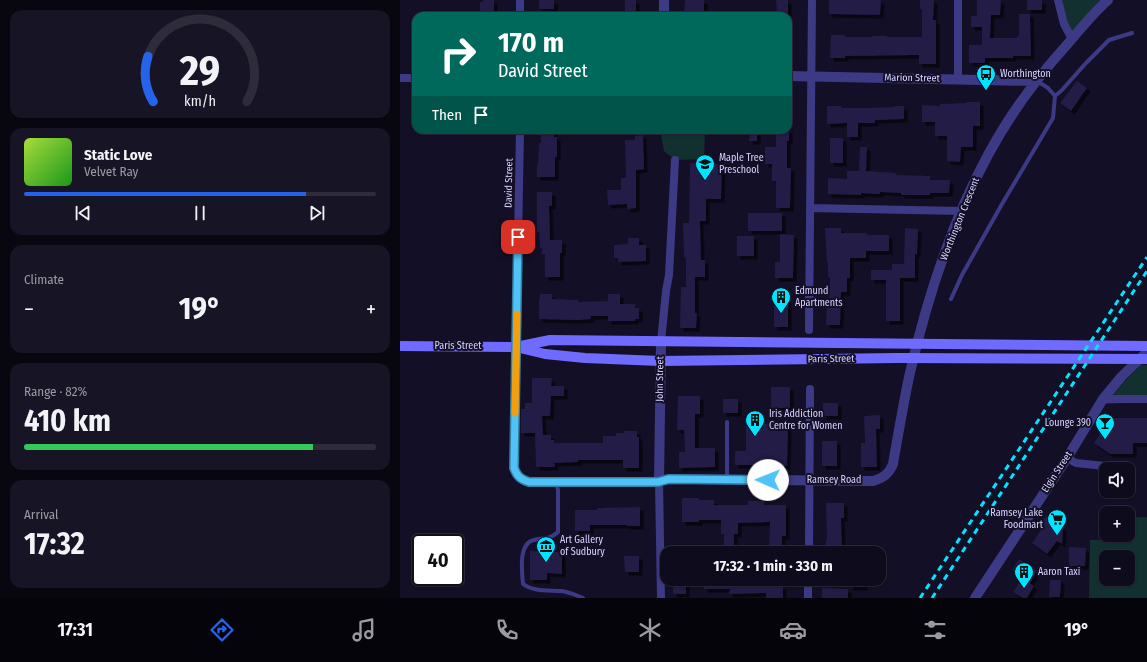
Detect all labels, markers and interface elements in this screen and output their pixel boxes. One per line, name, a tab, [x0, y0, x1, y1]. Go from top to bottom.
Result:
text: 170 m	[498, 26, 564, 59]
icon: right	[432, 28, 484, 80]
text: 29	[179, 46, 220, 96]
text: David Street	[498, 60, 588, 82]
bus stop icon: Worthington	[975, 63, 997, 91]
place label: Worthington	[1000, 68, 1051, 80]
street label: Marion Street	[884, 72, 941, 84]
text: km/h	[184, 92, 216, 109]
icon: arrive	[470, 104, 492, 126]
text: Then	[432, 106, 462, 124]
text: Static Love	[84, 146, 152, 164]
place label: Maple Tree Preschool	[719, 152, 764, 176]
school or university icon: Maple Tree Preschool	[694, 153, 716, 181]
street label: David Street	[503, 157, 515, 208]
text: Velvet Ray	[84, 164, 138, 179]
street label: Worthington Crescent	[938, 175, 982, 262]
icon: previous	[72, 202, 94, 224]
icon: pause	[189, 202, 211, 224]
icon: next	[306, 202, 328, 224]
pin	[501, 220, 535, 254]
icon: arrive	[507, 226, 529, 248]
text: Climate	[24, 272, 64, 287]
place label: Edmund Apartments	[795, 285, 843, 309]
building icon: Edmund Apartments	[770, 286, 792, 314]
text: 19°	[179, 291, 221, 327]
text: −	[24, 296, 34, 323]
text: +	[366, 296, 376, 323]
street label: Paris Street	[435, 340, 482, 352]
street label: Paris Street	[807, 353, 855, 365]
street label: John Street	[654, 355, 666, 402]
text: Range · 82%	[24, 384, 87, 399]
text: 410 km	[24, 403, 111, 439]
place label: Iris Addiction Centre for Women	[769, 408, 842, 432]
building icon: Iris Addiction Centre for Women	[744, 409, 766, 437]
bar icon: Lounge 390	[1094, 412, 1116, 440]
place label: Lounge 390	[1045, 417, 1091, 429]
street label: Elgin Street	[1039, 449, 1075, 495]
position arrow	[747, 459, 789, 501]
map controls	[1099, 462, 1135, 586]
button: sound	[1099, 462, 1135, 498]
street label: Ramsey Road	[807, 474, 861, 486]
button: +	[1099, 506, 1135, 542]
text: Arrival	[24, 507, 58, 522]
place label: Ramsey Lake Foodmart	[990, 507, 1044, 531]
supermarket icon: Ramsey Lake Foodmart	[1046, 508, 1068, 536]
text: 17:32	[24, 526, 85, 562]
speed limit sign: 40	[412, 534, 464, 586]
place label: Art Gallery of Sudbury	[560, 534, 605, 558]
museum icon: Art Gallery of Sudbury	[535, 535, 557, 563]
button: −	[1099, 550, 1135, 586]
text: 17:32 · 1 min · 330 m	[713, 557, 833, 575]
building icon: Aaron Taxi	[1013, 561, 1035, 589]
place label: Aaron Taxi	[1038, 566, 1080, 578]
icon: directions	[208, 616, 236, 644]
icon: music	[350, 616, 378, 644]
icon: phone	[493, 616, 521, 644]
icon: climate	[636, 616, 664, 644]
icon: car	[779, 616, 807, 644]
icon: filters	[921, 616, 949, 644]
text: 17:31	[57, 619, 93, 641]
text: 19°	[1064, 619, 1090, 641]

